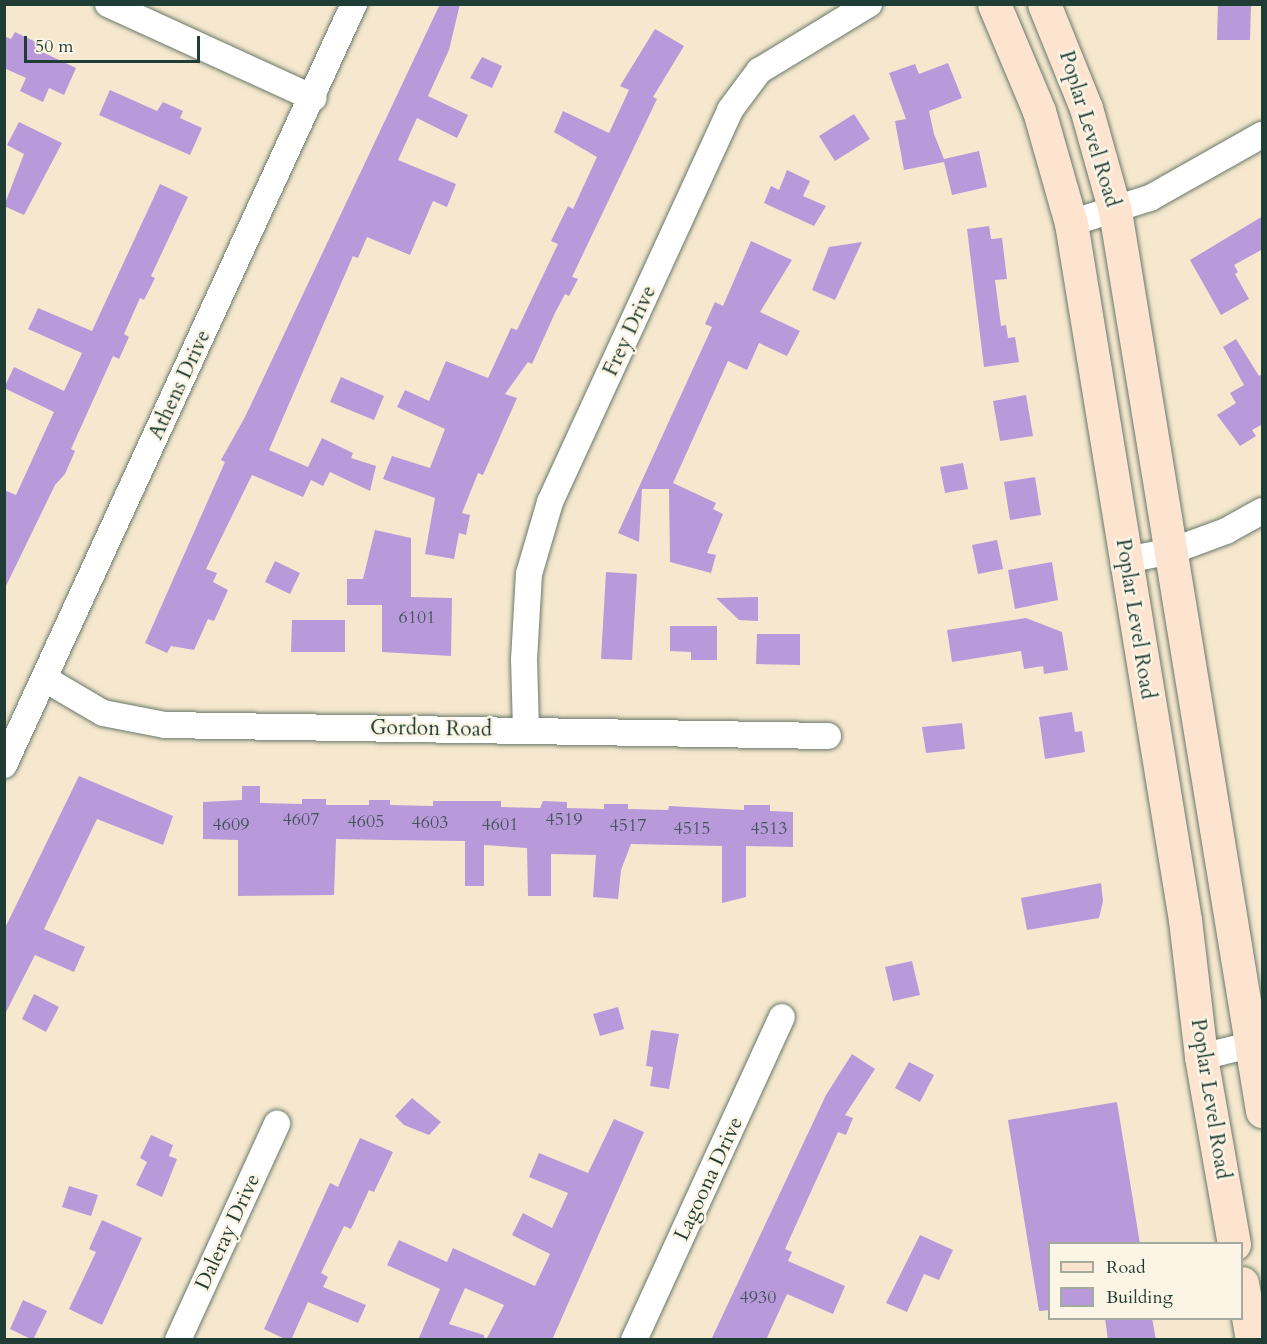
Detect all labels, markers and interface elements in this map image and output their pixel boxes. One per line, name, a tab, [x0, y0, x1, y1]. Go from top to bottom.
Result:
scale bar	[27, 24, 202, 62]
text: 50 m	[35, 34, 74, 59]
street label: Poplar Level Road	[1053, 48, 1125, 210]
street label: Frey Drive	[598, 282, 662, 380]
street label: Athens Drive	[144, 326, 216, 444]
street label: Poplar Level Road	[1110, 537, 1160, 701]
house number: 6101	[399, 607, 435, 629]
street label: Gordon Road	[370, 715, 492, 743]
house number: 4607	[283, 809, 319, 831]
house number: 4519	[546, 809, 582, 831]
house number: 4605	[348, 811, 384, 833]
house number: 4603	[412, 812, 448, 834]
house number: 4609	[213, 814, 249, 836]
house number: 4601	[482, 814, 518, 836]
house number: 4517	[610, 815, 646, 837]
house number: 4515	[674, 818, 710, 840]
house number: 4513	[751, 818, 787, 840]
street label: Poplar Level Road	[1185, 1017, 1235, 1181]
street label: Lagoona Drive	[669, 1113, 749, 1245]
street label: Daleray Drive	[190, 1170, 266, 1294]
legend	[1048, 1242, 1243, 1320]
text: Road	[1106, 1255, 1146, 1280]
text: Building	[1106, 1285, 1173, 1310]
house number: 4930	[740, 1287, 776, 1309]

